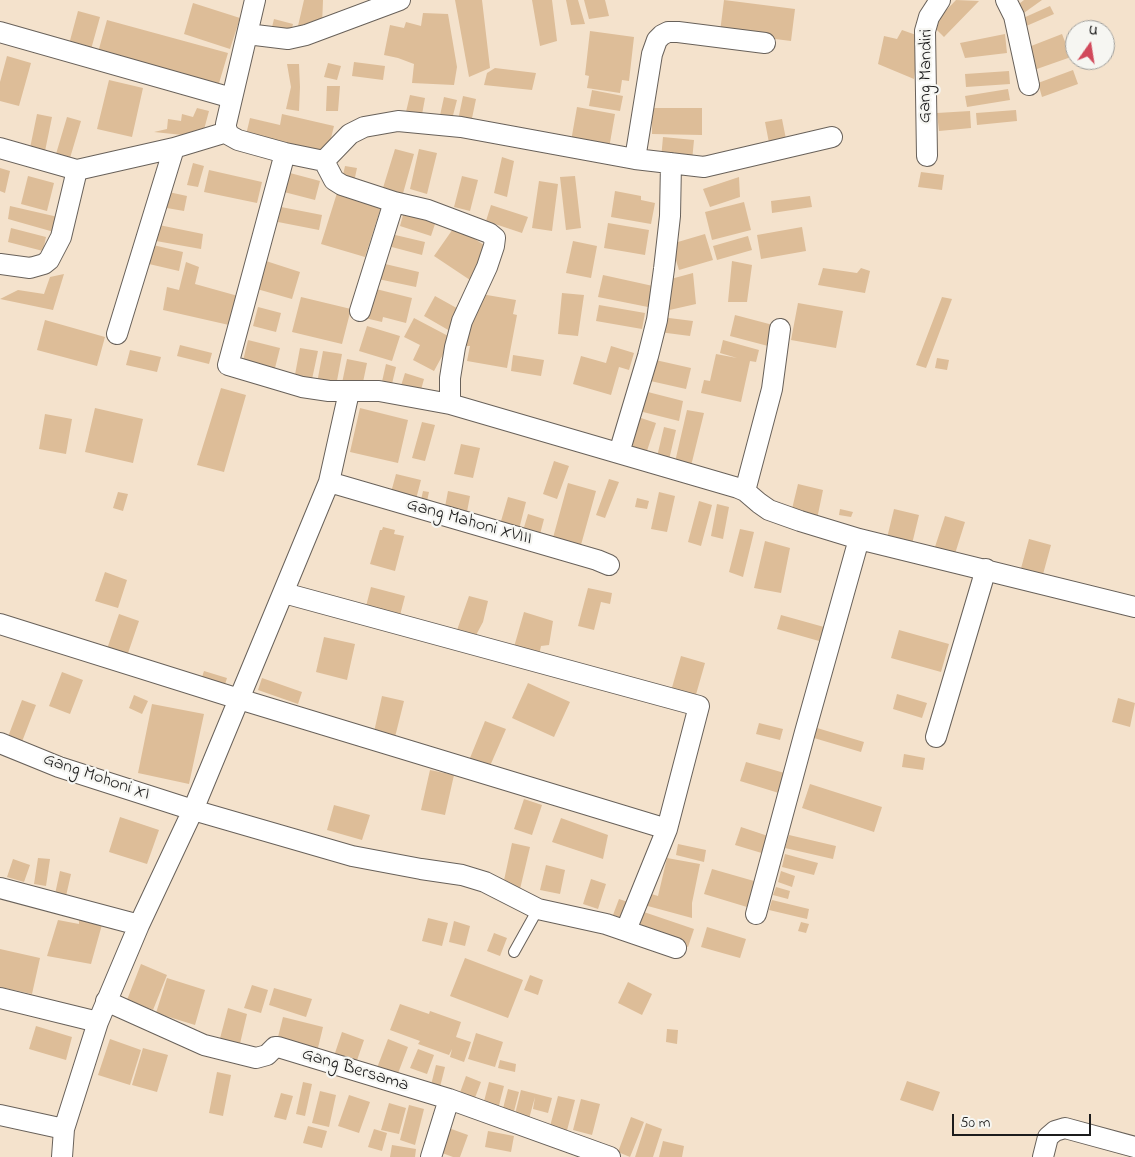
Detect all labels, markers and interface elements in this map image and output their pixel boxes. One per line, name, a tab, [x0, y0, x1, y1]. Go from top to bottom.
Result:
north arrow	[1065, 20, 1115, 70]
text: U	[1087, 20, 1100, 42]
street label: Gang Mandiri	[915, 29, 939, 123]
street label: Gang Mahoni XVIII	[404, 495, 534, 551]
street label: Gang Mohoni XI	[40, 750, 152, 806]
street label: Gang Bersama	[299, 1044, 411, 1098]
scale bar	[955, 1104, 1094, 1136]
text: 50 m	[960, 1112, 990, 1134]

